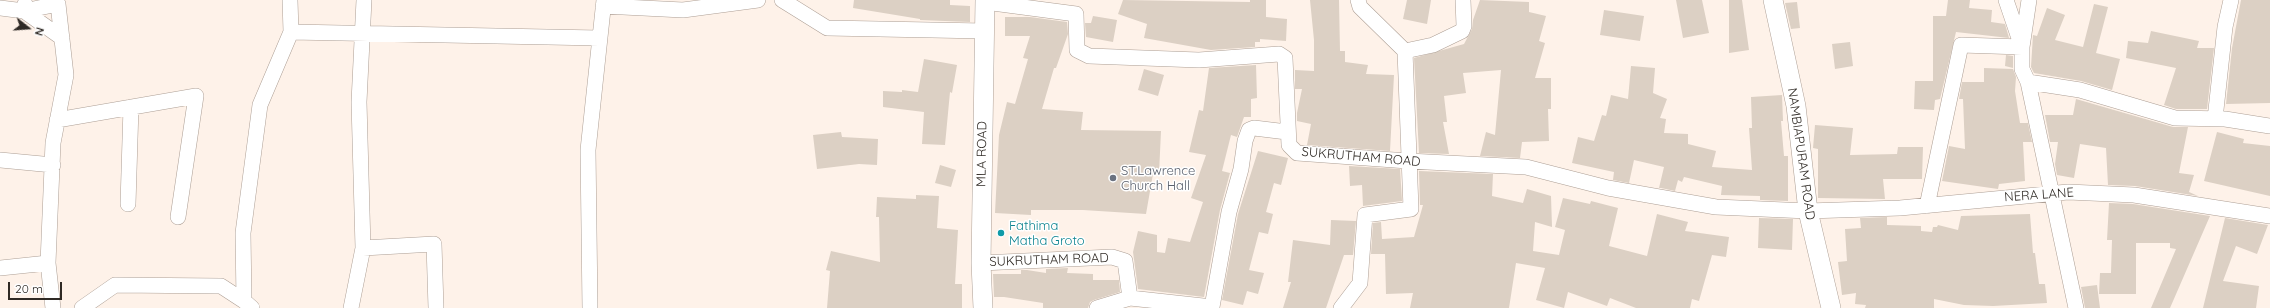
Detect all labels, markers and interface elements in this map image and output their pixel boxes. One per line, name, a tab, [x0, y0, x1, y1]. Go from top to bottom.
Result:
north arrow	[8, 8, 48, 48]
text: N	[32, 26, 47, 37]
street label: NAMBIAPURAM ROAD	[1784, 87, 1818, 221]
street label: MLA ROAD	[974, 121, 990, 187]
street label: SUKRUTHAM ROAD	[1301, 144, 1421, 170]
place label: ST.Lawrence Church Hall	[1121, 163, 1195, 194]
marker: ST.Lawrence Church Hall	[1108, 173, 1118, 183]
street label: NERA LANE	[2004, 185, 2074, 205]
place label: Fathima Matha Groto	[1009, 218, 1085, 249]
marker: Fathima Matha Groto	[996, 228, 1006, 238]
street label: SUKRUTHAM ROAD	[989, 250, 1109, 270]
scale bar	[10, 274, 64, 300]
text: 20 m	[15, 281, 43, 296]

